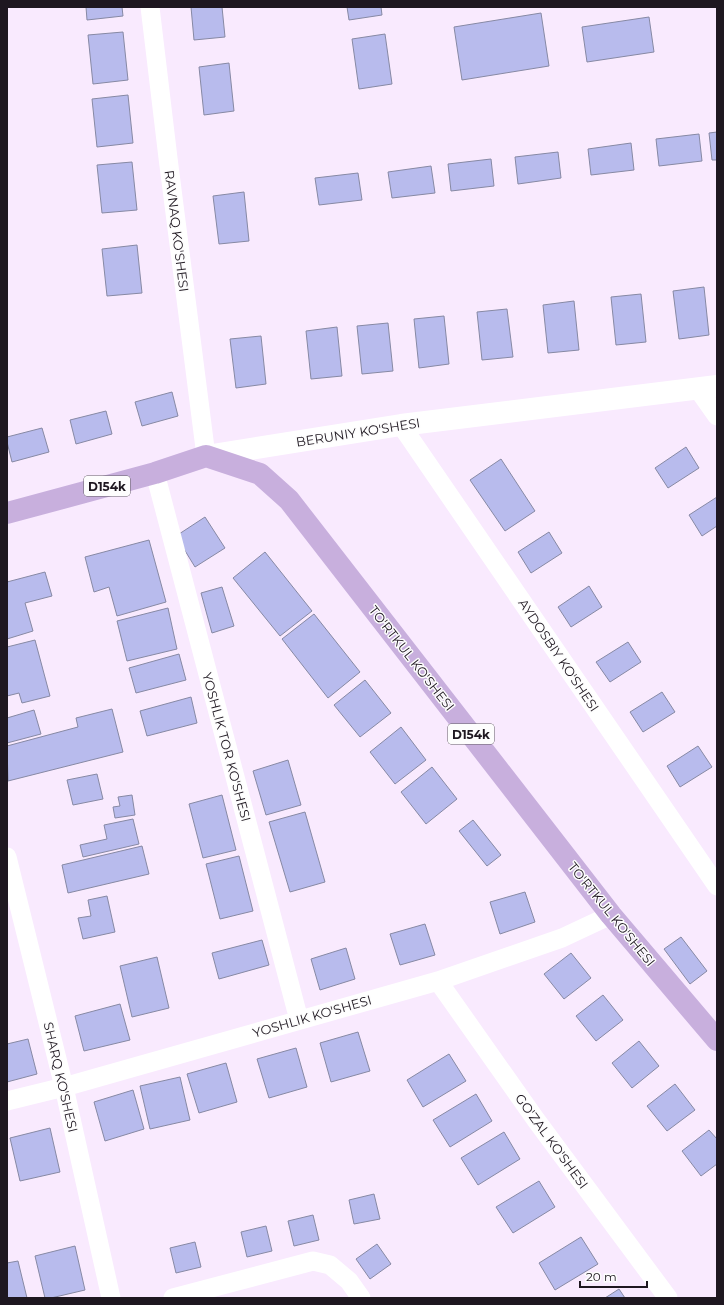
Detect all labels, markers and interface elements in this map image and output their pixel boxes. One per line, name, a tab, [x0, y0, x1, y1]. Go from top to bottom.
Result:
street label: RAVNAQ KO'SHESI	[162, 169, 192, 293]
street label: BERUNIY KO'SHESI	[295, 414, 421, 450]
road number: D154k	[84, 476, 130, 496]
street label: AYDOSBIY KO'SHESI	[515, 595, 603, 715]
street label: TO'RTKUL KO'SHESI	[366, 602, 458, 714]
street label: YOSHLIK TOR KO'SHESI	[199, 671, 255, 823]
road number: D154k	[448, 724, 494, 744]
street label: TO'RTKUL KO'SHESI	[565, 859, 659, 969]
street label: YOSHLIK KO'SHESI	[251, 991, 373, 1041]
street label: SHARQ KO'SHESI	[41, 1020, 81, 1134]
street label: GO'ZAL KO'SHESI	[512, 1090, 592, 1192]
scale bar	[580, 1263, 647, 1289]
text: 20 m	[586, 1269, 617, 1284]

